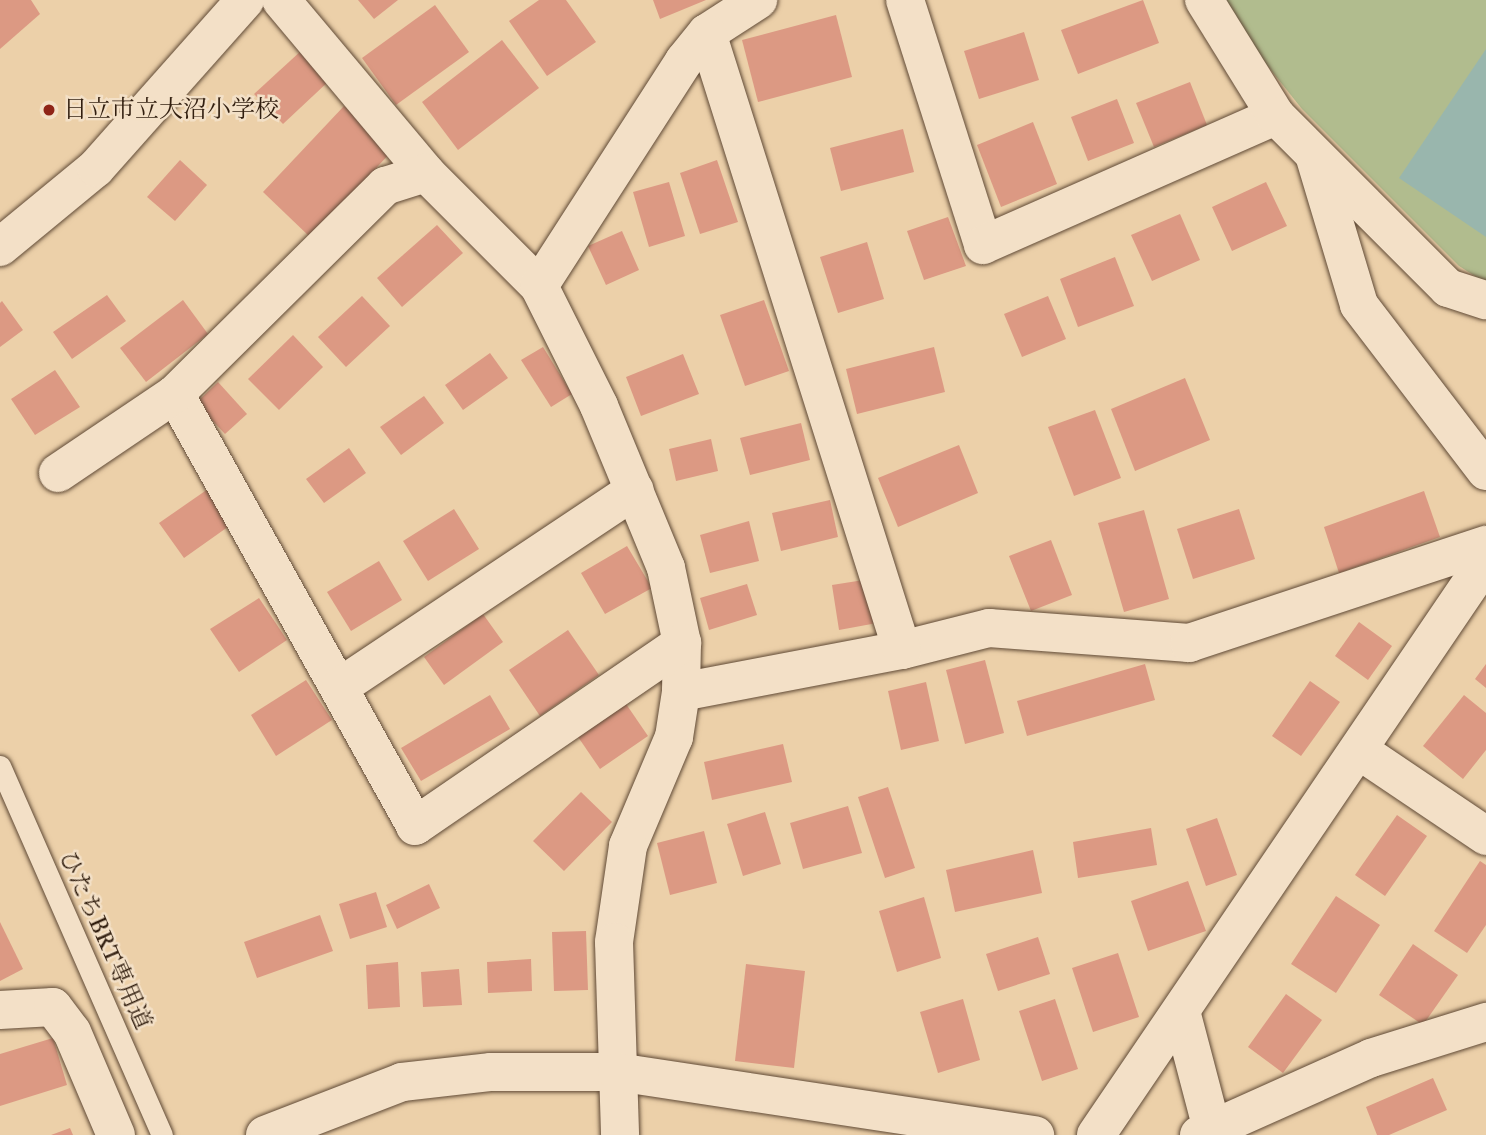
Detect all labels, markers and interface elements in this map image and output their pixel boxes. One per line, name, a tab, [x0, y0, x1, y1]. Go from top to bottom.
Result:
place label: 日立市立大沼小学校	[63, 96, 279, 124]
marker: 日立市立大沼小学校	[41, 102, 57, 118]
street label: ひたちBRT専用道	[53, 846, 157, 1034]

